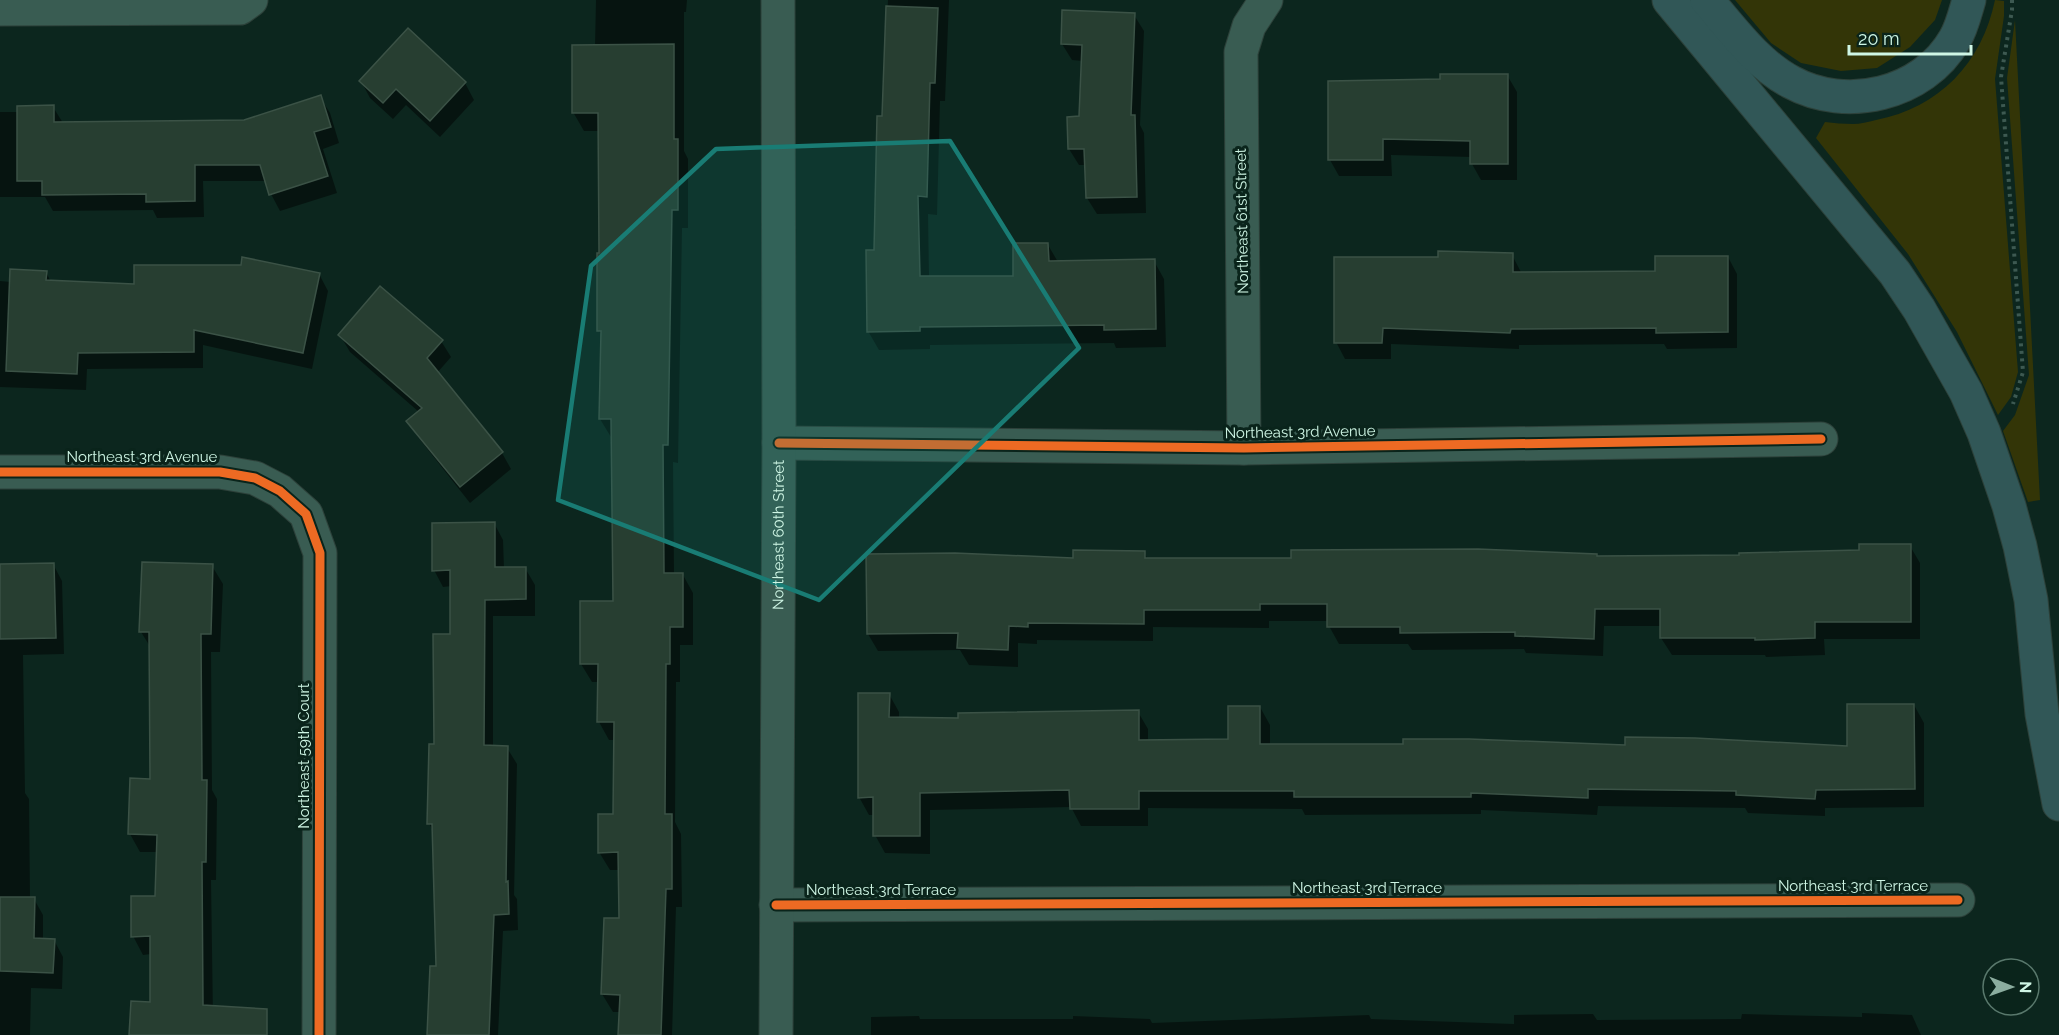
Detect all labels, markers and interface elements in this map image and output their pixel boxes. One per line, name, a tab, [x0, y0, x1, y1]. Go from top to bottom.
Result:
scale bar	[1849, 18, 1970, 56]
text: 20 m	[1858, 28, 1900, 49]
street label: Northeast 61st Street	[1232, 148, 1252, 294]
street label: Northeast 3rd Avenue	[1224, 422, 1376, 442]
street label: Northeast 3rd Avenue	[67, 448, 218, 466]
street label: Northeast 60th Street	[769, 460, 788, 610]
street label: Northeast 59th Court	[295, 683, 313, 829]
street label: Northeast 3rd Terrace	[1778, 877, 1928, 895]
street label: Northeast 3rd Terrace	[1292, 879, 1442, 897]
street label: Northeast 3rd Terrace	[806, 881, 956, 899]
north arrow	[1981, 957, 2041, 1017]
text: N	[2016, 981, 2035, 994]

